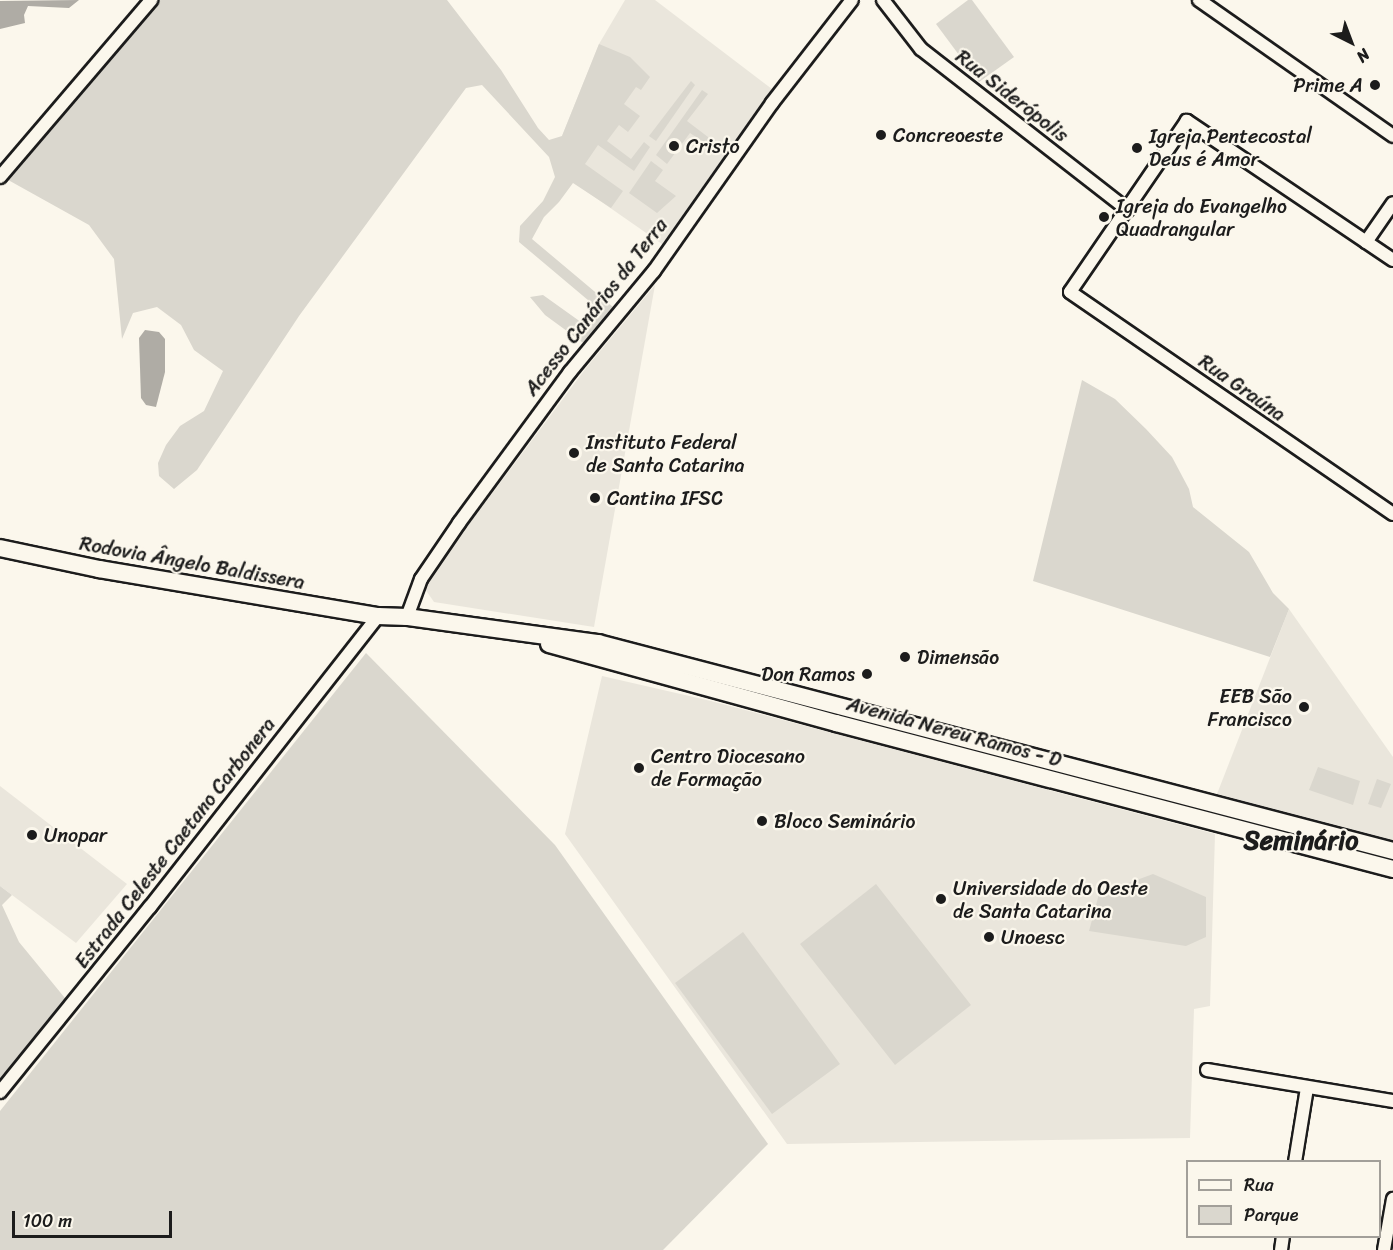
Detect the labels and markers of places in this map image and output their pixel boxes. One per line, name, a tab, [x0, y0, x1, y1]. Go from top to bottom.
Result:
place label: Prime A	[1293, 73, 1363, 97]
marker: Prime A	[1368, 78, 1382, 92]
place label: Concreoeste	[893, 123, 1003, 147]
place label: Igreja Pentecostal Deus é Amor	[1149, 124, 1312, 171]
marker: Concreoeste	[874, 128, 888, 142]
place label: Cristo	[686, 134, 740, 158]
marker: Cristo	[667, 139, 681, 153]
marker: Igreja Pentecostal Deus é Amor	[1130, 141, 1144, 155]
place label: Igreja do Evangelho Quadrangular	[1116, 194, 1287, 241]
marker: Igreja do Evangelho Quadrangular	[1097, 210, 1111, 224]
place label: Instituto Federal de Santa Catarina	[586, 430, 745, 477]
marker: Instituto Federal de Santa Catarina	[567, 446, 581, 460]
place label: Cantina IFSC	[607, 486, 723, 510]
marker: Cantina IFSC	[588, 491, 602, 505]
place label: Dimensão	[917, 645, 999, 669]
marker: Dimensão	[898, 650, 912, 664]
place label: Don Ramos	[760, 662, 855, 686]
marker: Don Ramos	[860, 667, 874, 681]
place label: EEB São Francisco	[1208, 684, 1292, 731]
marker: EEB São Francisco	[1297, 700, 1311, 714]
place label: Centro Diocesano de Formação	[651, 744, 804, 791]
marker: Centro Diocesano de Formação	[632, 761, 646, 775]
place label: Bloco Seminário	[774, 809, 916, 833]
marker: Bloco Seminário	[755, 814, 769, 828]
place label: Unopar	[44, 823, 107, 847]
marker: Unopar	[25, 828, 39, 842]
place label: Universidade do Oeste de Santa Catarina	[953, 876, 1149, 923]
marker: Universidade do Oeste de Santa Catarina	[934, 892, 948, 906]
place label: Unoesc	[1001, 925, 1065, 949]
marker: Unoesc	[982, 930, 996, 944]

